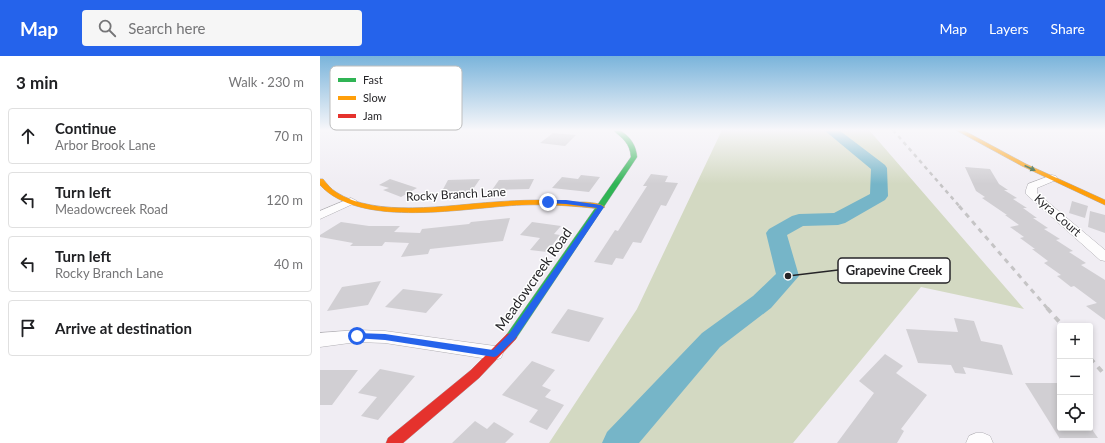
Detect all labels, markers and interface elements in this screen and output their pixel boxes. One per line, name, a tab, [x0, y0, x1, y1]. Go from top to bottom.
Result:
search box	[82, 10, 362, 46]
text: Map	[20, 17, 58, 40]
icon: search	[96, 17, 118, 39]
text: Search here	[128, 19, 206, 37]
text: Map	[939, 20, 967, 37]
text: Layers	[989, 20, 1029, 37]
text: Share	[1051, 20, 1085, 37]
legend	[330, 66, 462, 130]
text: 3 min	[16, 72, 58, 93]
text: Fast	[363, 73, 383, 86]
text: Walk · 230 m	[228, 74, 304, 90]
text: Slow	[363, 91, 387, 104]
text: Jam	[363, 109, 382, 122]
text: Continue	[55, 119, 116, 137]
icon: ahead	[17, 125, 39, 147]
text: 70 m	[274, 128, 303, 144]
text: Arbor Brook Lane	[55, 137, 156, 153]
one-way arrow	[1025, 165, 1036, 171]
text: Turn left	[55, 183, 111, 201]
street label: Rocky Branch Lane	[406, 184, 506, 204]
icon: left	[17, 189, 39, 211]
street label: Kyra Court	[1032, 191, 1085, 240]
text: 120 m	[266, 192, 303, 208]
route end	[539, 193, 557, 211]
text: Meadowcreek Road	[55, 201, 168, 217]
street label: Meadowcreek Road	[491, 224, 575, 334]
text: Turn left	[55, 247, 111, 265]
icon: left	[17, 253, 39, 275]
text: 40 m	[274, 256, 303, 272]
callout: Grapevine Creek	[838, 258, 950, 283]
text: Grapevine Creek	[846, 262, 942, 278]
text: Rocky Branch Lane	[55, 265, 163, 281]
icon: arrive	[17, 317, 39, 339]
text: Arrive at destination	[55, 319, 192, 337]
map controls	[1057, 323, 1093, 431]
button: +	[1057, 323, 1093, 359]
route start	[348, 327, 366, 345]
button: −	[1057, 359, 1093, 395]
button: locate	[1057, 395, 1093, 431]

